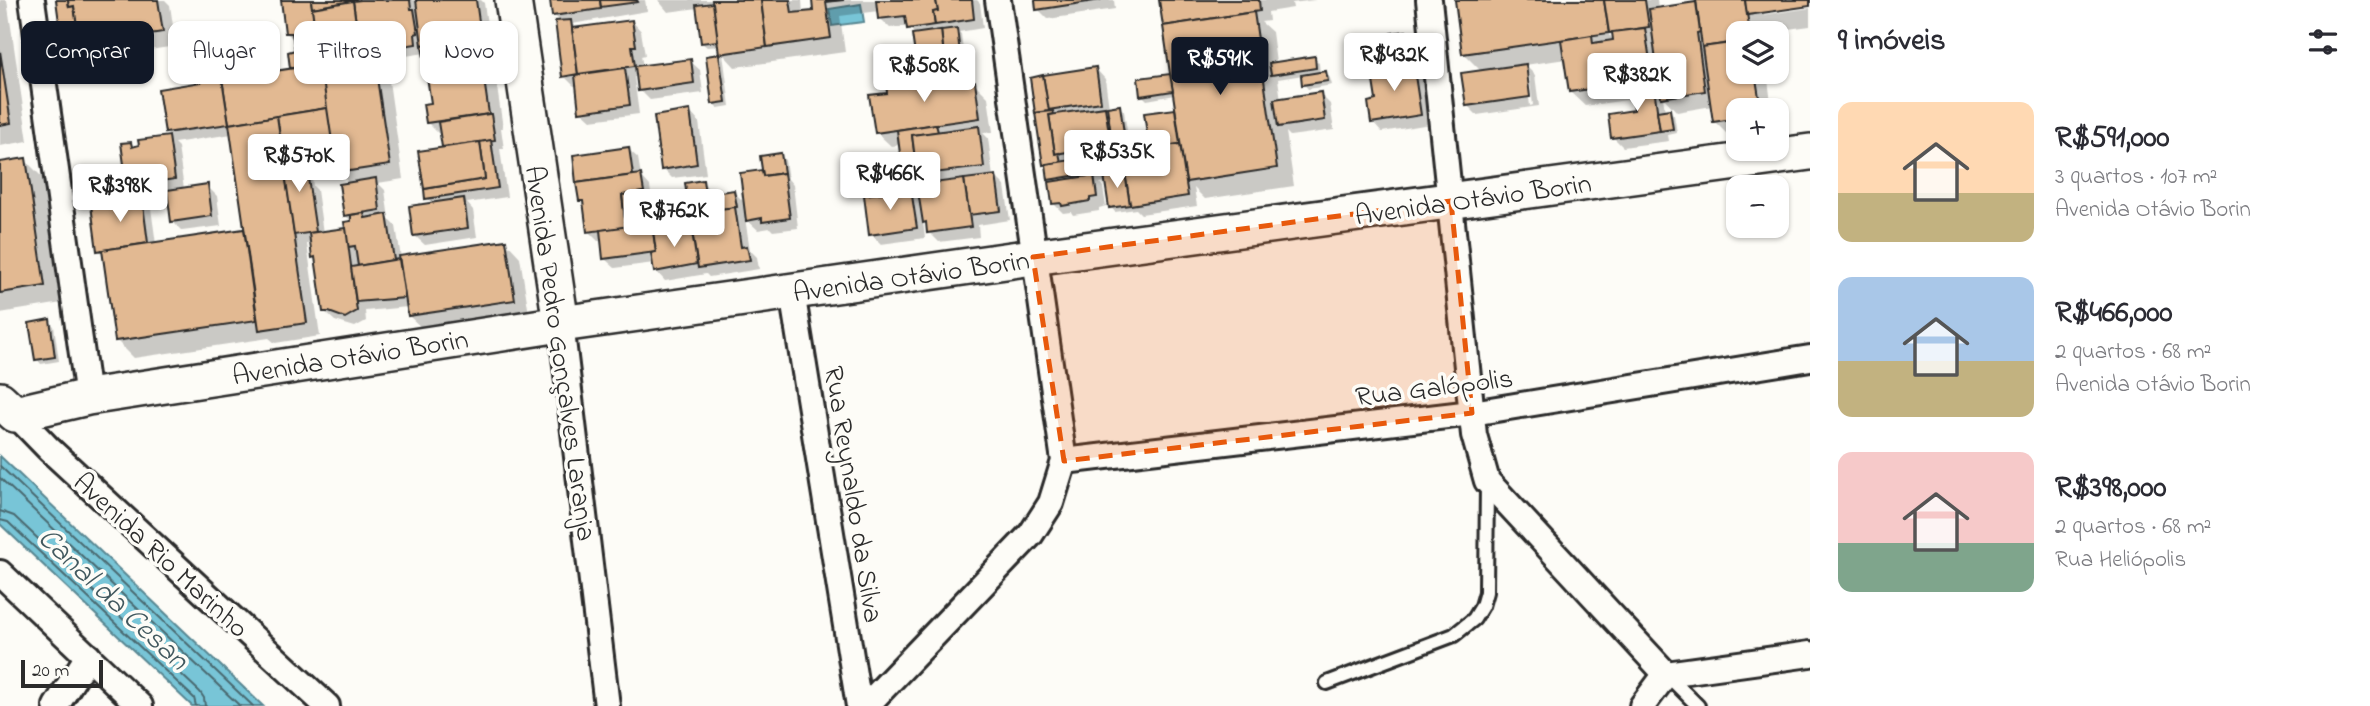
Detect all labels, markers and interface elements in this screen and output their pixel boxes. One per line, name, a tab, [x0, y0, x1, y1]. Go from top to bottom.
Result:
text: 9 imóveis	[1838, 20, 1945, 64]
chip: Comprar	[21, 21, 154, 84]
chip: Alugar	[168, 21, 280, 84]
chip: Filtros	[294, 21, 406, 84]
chip: Novo	[420, 21, 518, 84]
map controls	[1726, 21, 1789, 238]
button: layers	[1726, 21, 1789, 84]
icon: filters	[2304, 23, 2342, 61]
pin: R$432K	[1337, 34, 1451, 93]
pin: R$591K	[1163, 38, 1277, 97]
text: R$432K	[1360, 39, 1428, 72]
text: R$591K	[1187, 43, 1253, 76]
pin: R$508K	[867, 44, 981, 104]
text: R$508K	[889, 50, 959, 83]
pin: R$382K	[1580, 54, 1694, 113]
text: R$382K	[1603, 59, 1671, 92]
button: +	[1726, 98, 1789, 161]
text: R$591,000	[2055, 117, 2170, 161]
pin: R$535K	[1060, 130, 1174, 190]
icon: home	[1894, 130, 1978, 214]
pin: R$570K	[242, 134, 356, 194]
text: R$535K	[1080, 136, 1154, 169]
text: R$570K	[264, 140, 334, 173]
pin: R$466K	[833, 152, 947, 212]
text: R$466K	[856, 158, 924, 191]
text: 3 quartos · 107 m²	[2055, 161, 2217, 194]
street label: Avenida Pedro Gonçalves Laranja	[512, 163, 605, 544]
pin: R$398K	[63, 164, 177, 224]
street label: Avenida Otávio Borin	[1353, 165, 1594, 238]
text: R$398K	[89, 170, 151, 203]
button: −	[1726, 175, 1789, 238]
pin: R$762K	[617, 190, 731, 249]
text: Avenida Otávio Borin	[2055, 194, 2251, 227]
text: R$762K	[640, 195, 708, 228]
street label: Avenida Otávio Borin	[791, 242, 1032, 315]
text: R$466,000	[2055, 292, 2173, 336]
icon: home	[1894, 305, 1978, 389]
street label: Avenida Otávio Borin	[230, 321, 472, 398]
text: 2 quartos · 68 m²	[2055, 336, 2211, 369]
street label: Rua Galópolis	[1353, 359, 1516, 419]
street label: Rua Reynaldo da Silva	[811, 363, 892, 626]
text: Avenida Otávio Borin	[2055, 369, 2251, 402]
street label: Avenida Rio Marinho	[62, 464, 257, 649]
text: R$398,000	[2055, 467, 2166, 511]
icon: home	[1894, 480, 1978, 564]
text: 2 quartos · 68 m²	[2055, 511, 2211, 544]
water label: Canal da Cesan	[26, 518, 198, 683]
text: Rua Heliópolis	[2055, 544, 2186, 577]
scale bar	[21, 657, 103, 689]
text: 20 m	[32, 658, 69, 685]

